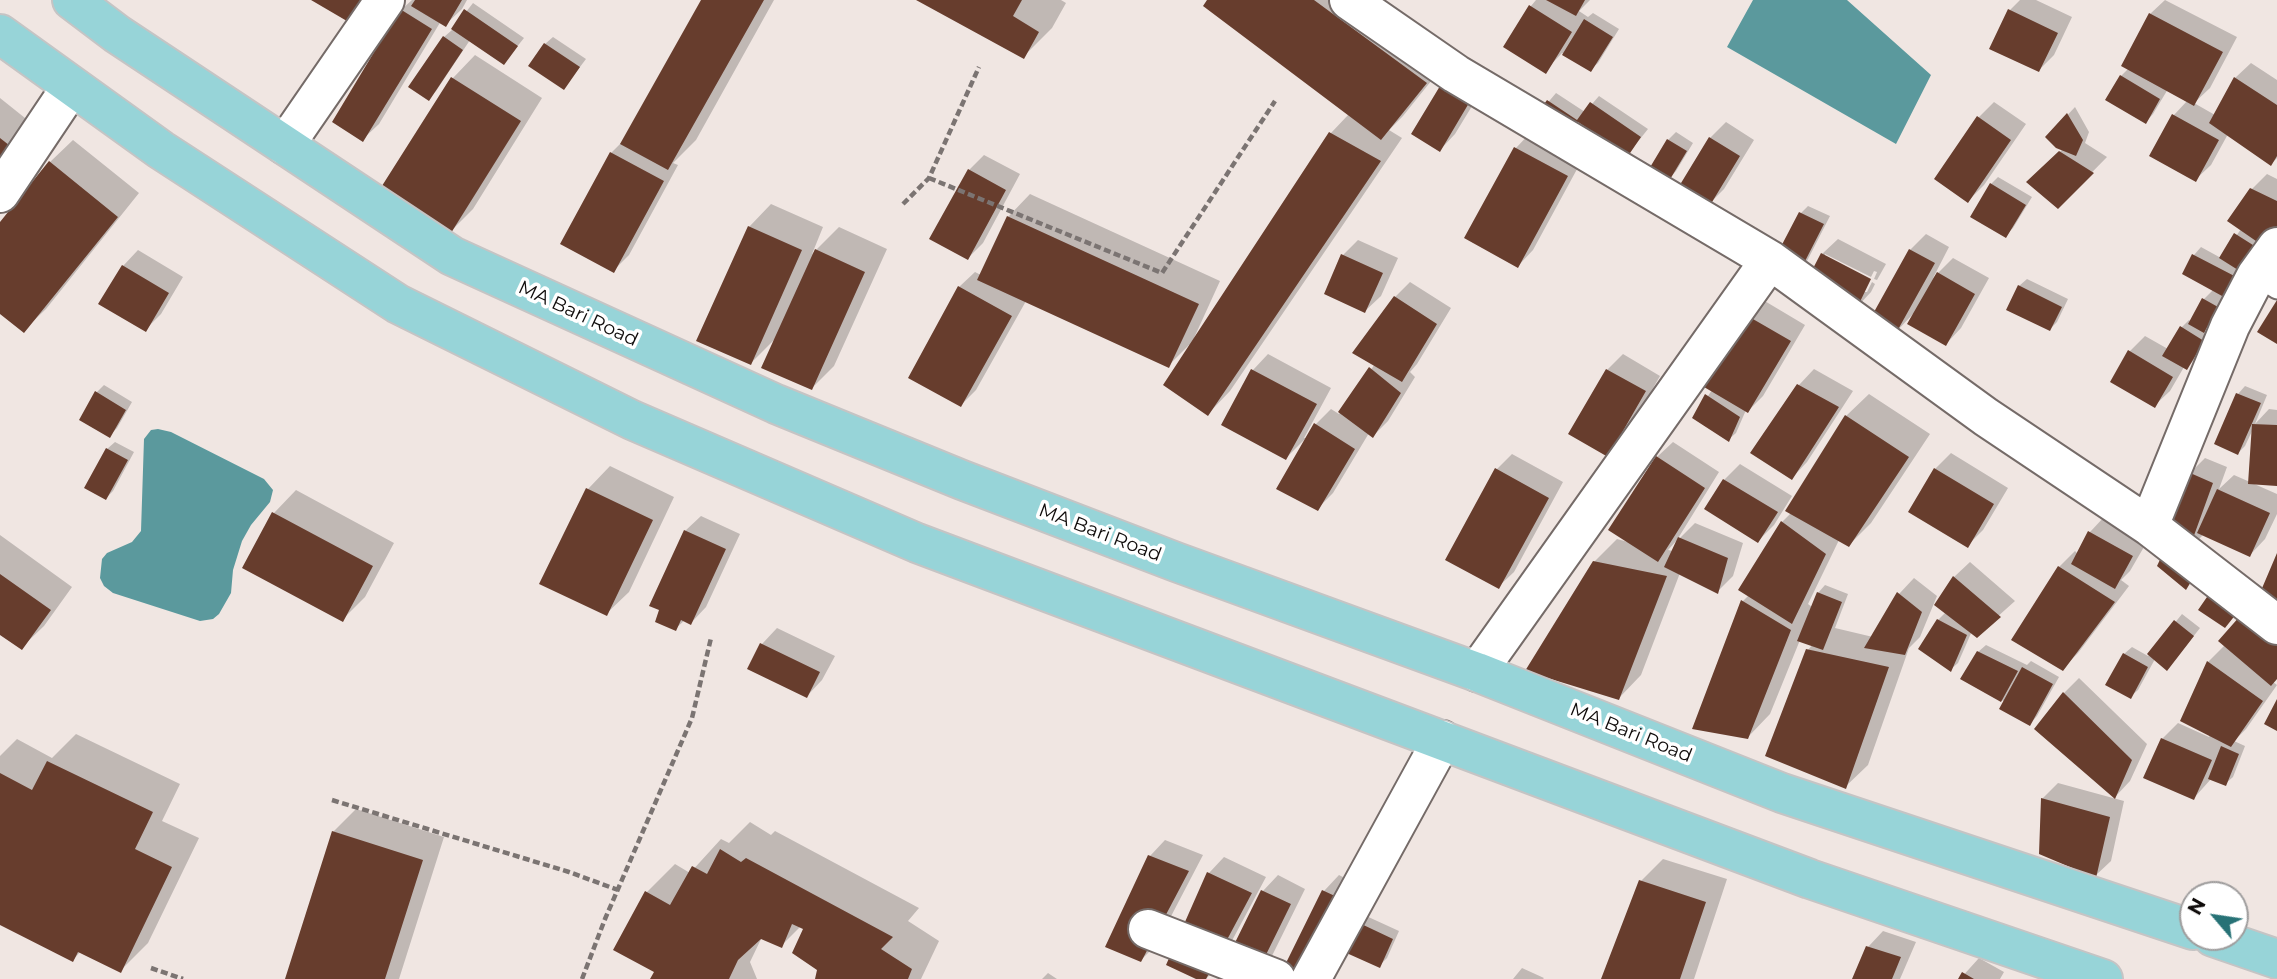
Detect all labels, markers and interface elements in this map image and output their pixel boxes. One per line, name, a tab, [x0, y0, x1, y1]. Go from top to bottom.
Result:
street label: MA Bari Road	[514, 276, 642, 352]
street label: MA Bari Road	[1035, 499, 1165, 567]
street label: MA Bari Road	[1567, 698, 1695, 768]
north arrow	[2179, 881, 2249, 951]
text: N	[2183, 894, 2211, 919]

